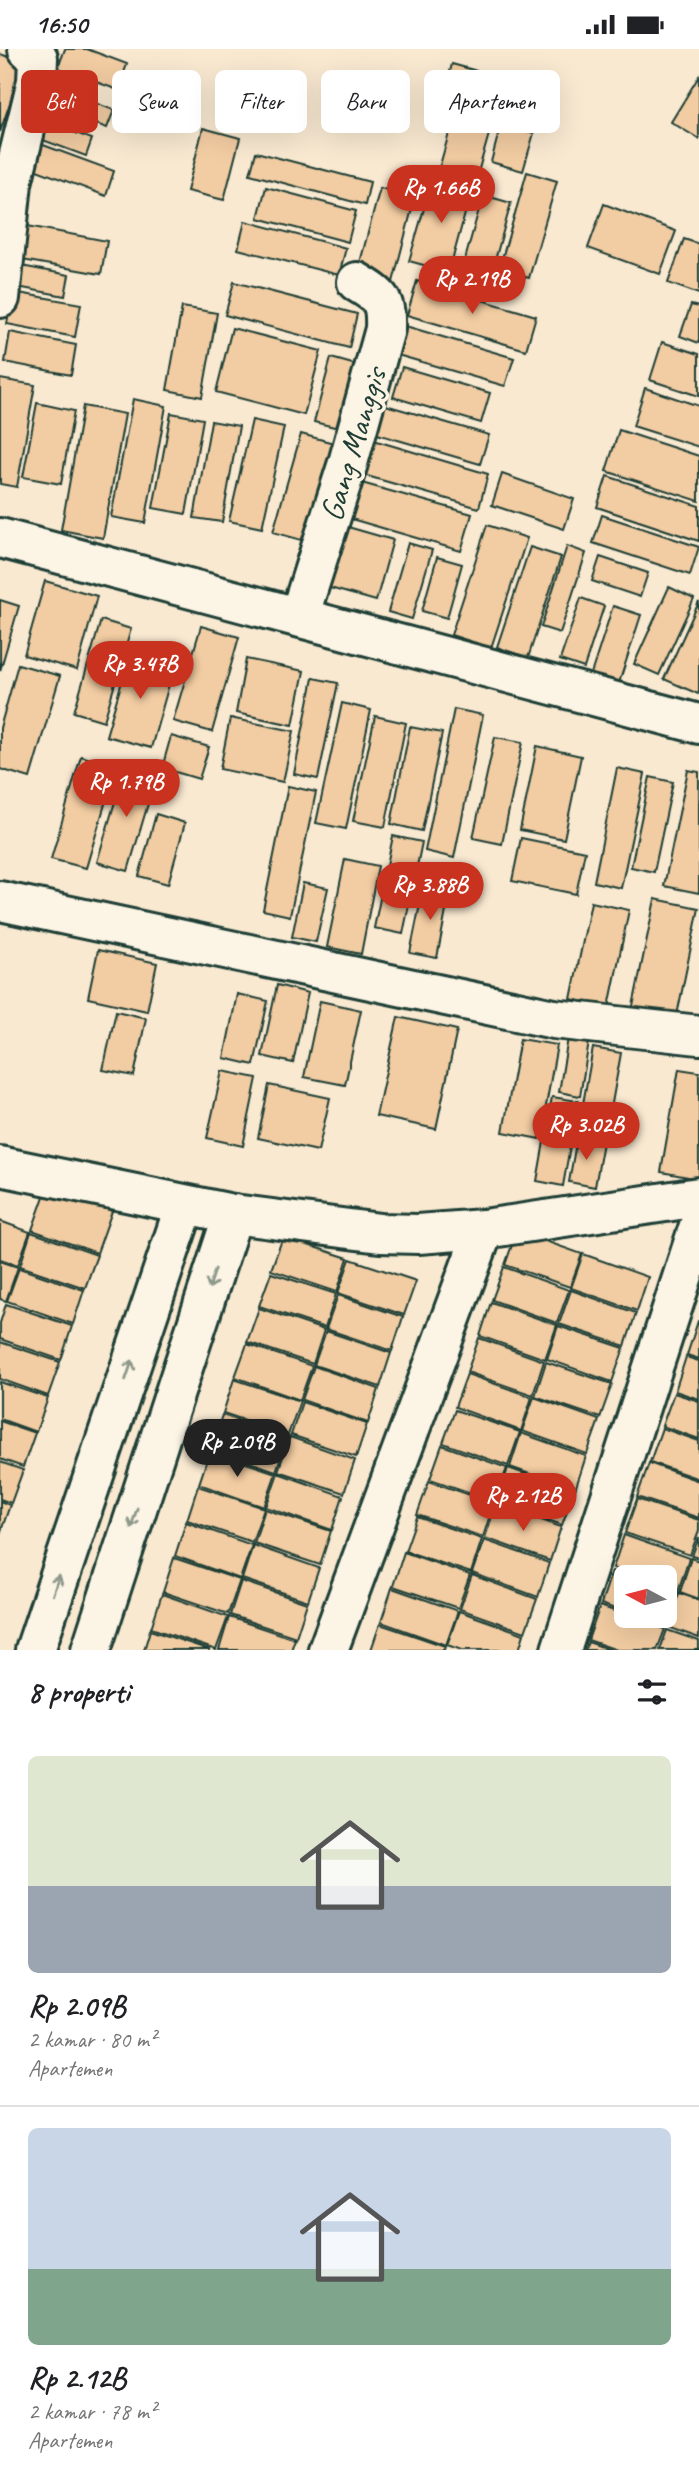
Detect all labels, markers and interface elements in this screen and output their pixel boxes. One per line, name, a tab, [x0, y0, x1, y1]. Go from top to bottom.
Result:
text: 16:50	[35, 8, 87, 41]
chip: Beli	[21, 70, 98, 133]
chip: Sewa	[112, 70, 201, 133]
chip: Filter	[215, 70, 307, 133]
chip: Baru	[321, 70, 410, 133]
chip: Apartemen	[424, 70, 560, 133]
pin: Rp 1.66B	[369, 165, 513, 225]
text: Rp 1.66B	[403, 173, 479, 202]
pin: Rp 2.19B	[400, 257, 544, 316]
text: Rp 2.19B	[435, 264, 509, 293]
street label: Gang Manggis	[310, 360, 397, 526]
pin: Rp 3.47B	[68, 641, 212, 701]
text: Rp 3.47B	[103, 649, 177, 678]
pin: Rp 1.79B	[54, 759, 198, 819]
text: Rp 1.79B	[89, 767, 163, 796]
pin: Rp 3.88B	[358, 863, 502, 922]
text: Rp 3.88B	[393, 870, 467, 899]
pin: Rp 3.02B	[514, 1103, 658, 1162]
text: Rp 3.02B	[549, 1110, 623, 1139]
one-way arrow	[205, 1267, 217, 1289]
one-way arrow	[124, 1359, 136, 1381]
pin: Rp 2.09B	[165, 1419, 309, 1479]
text: Rp 2.09B	[200, 1427, 274, 1456]
pin: Rp 2.12B	[451, 1473, 595, 1533]
text: Rp 2.12B	[486, 1481, 560, 1510]
one-way arrow	[127, 1507, 139, 1529]
north arrow	[614, 1565, 677, 1627]
map controls	[614, 1565, 677, 1628]
one-way arrow	[51, 1575, 63, 1597]
text: 8 properti	[28, 1673, 130, 1711]
icon: filters	[633, 1673, 671, 1711]
icon: home	[287, 1802, 413, 1928]
text: Rp 2.09B	[28, 1987, 125, 2025]
text: 2 kamar · 80 m²	[28, 2025, 156, 2054]
text: Apartemen	[28, 2054, 112, 2083]
icon: home	[287, 2174, 413, 2300]
text: Rp 2.12B	[28, 2359, 126, 2397]
text: 2 kamar · 78 m²	[28, 2397, 156, 2426]
text: Apartemen	[28, 2426, 112, 2455]

